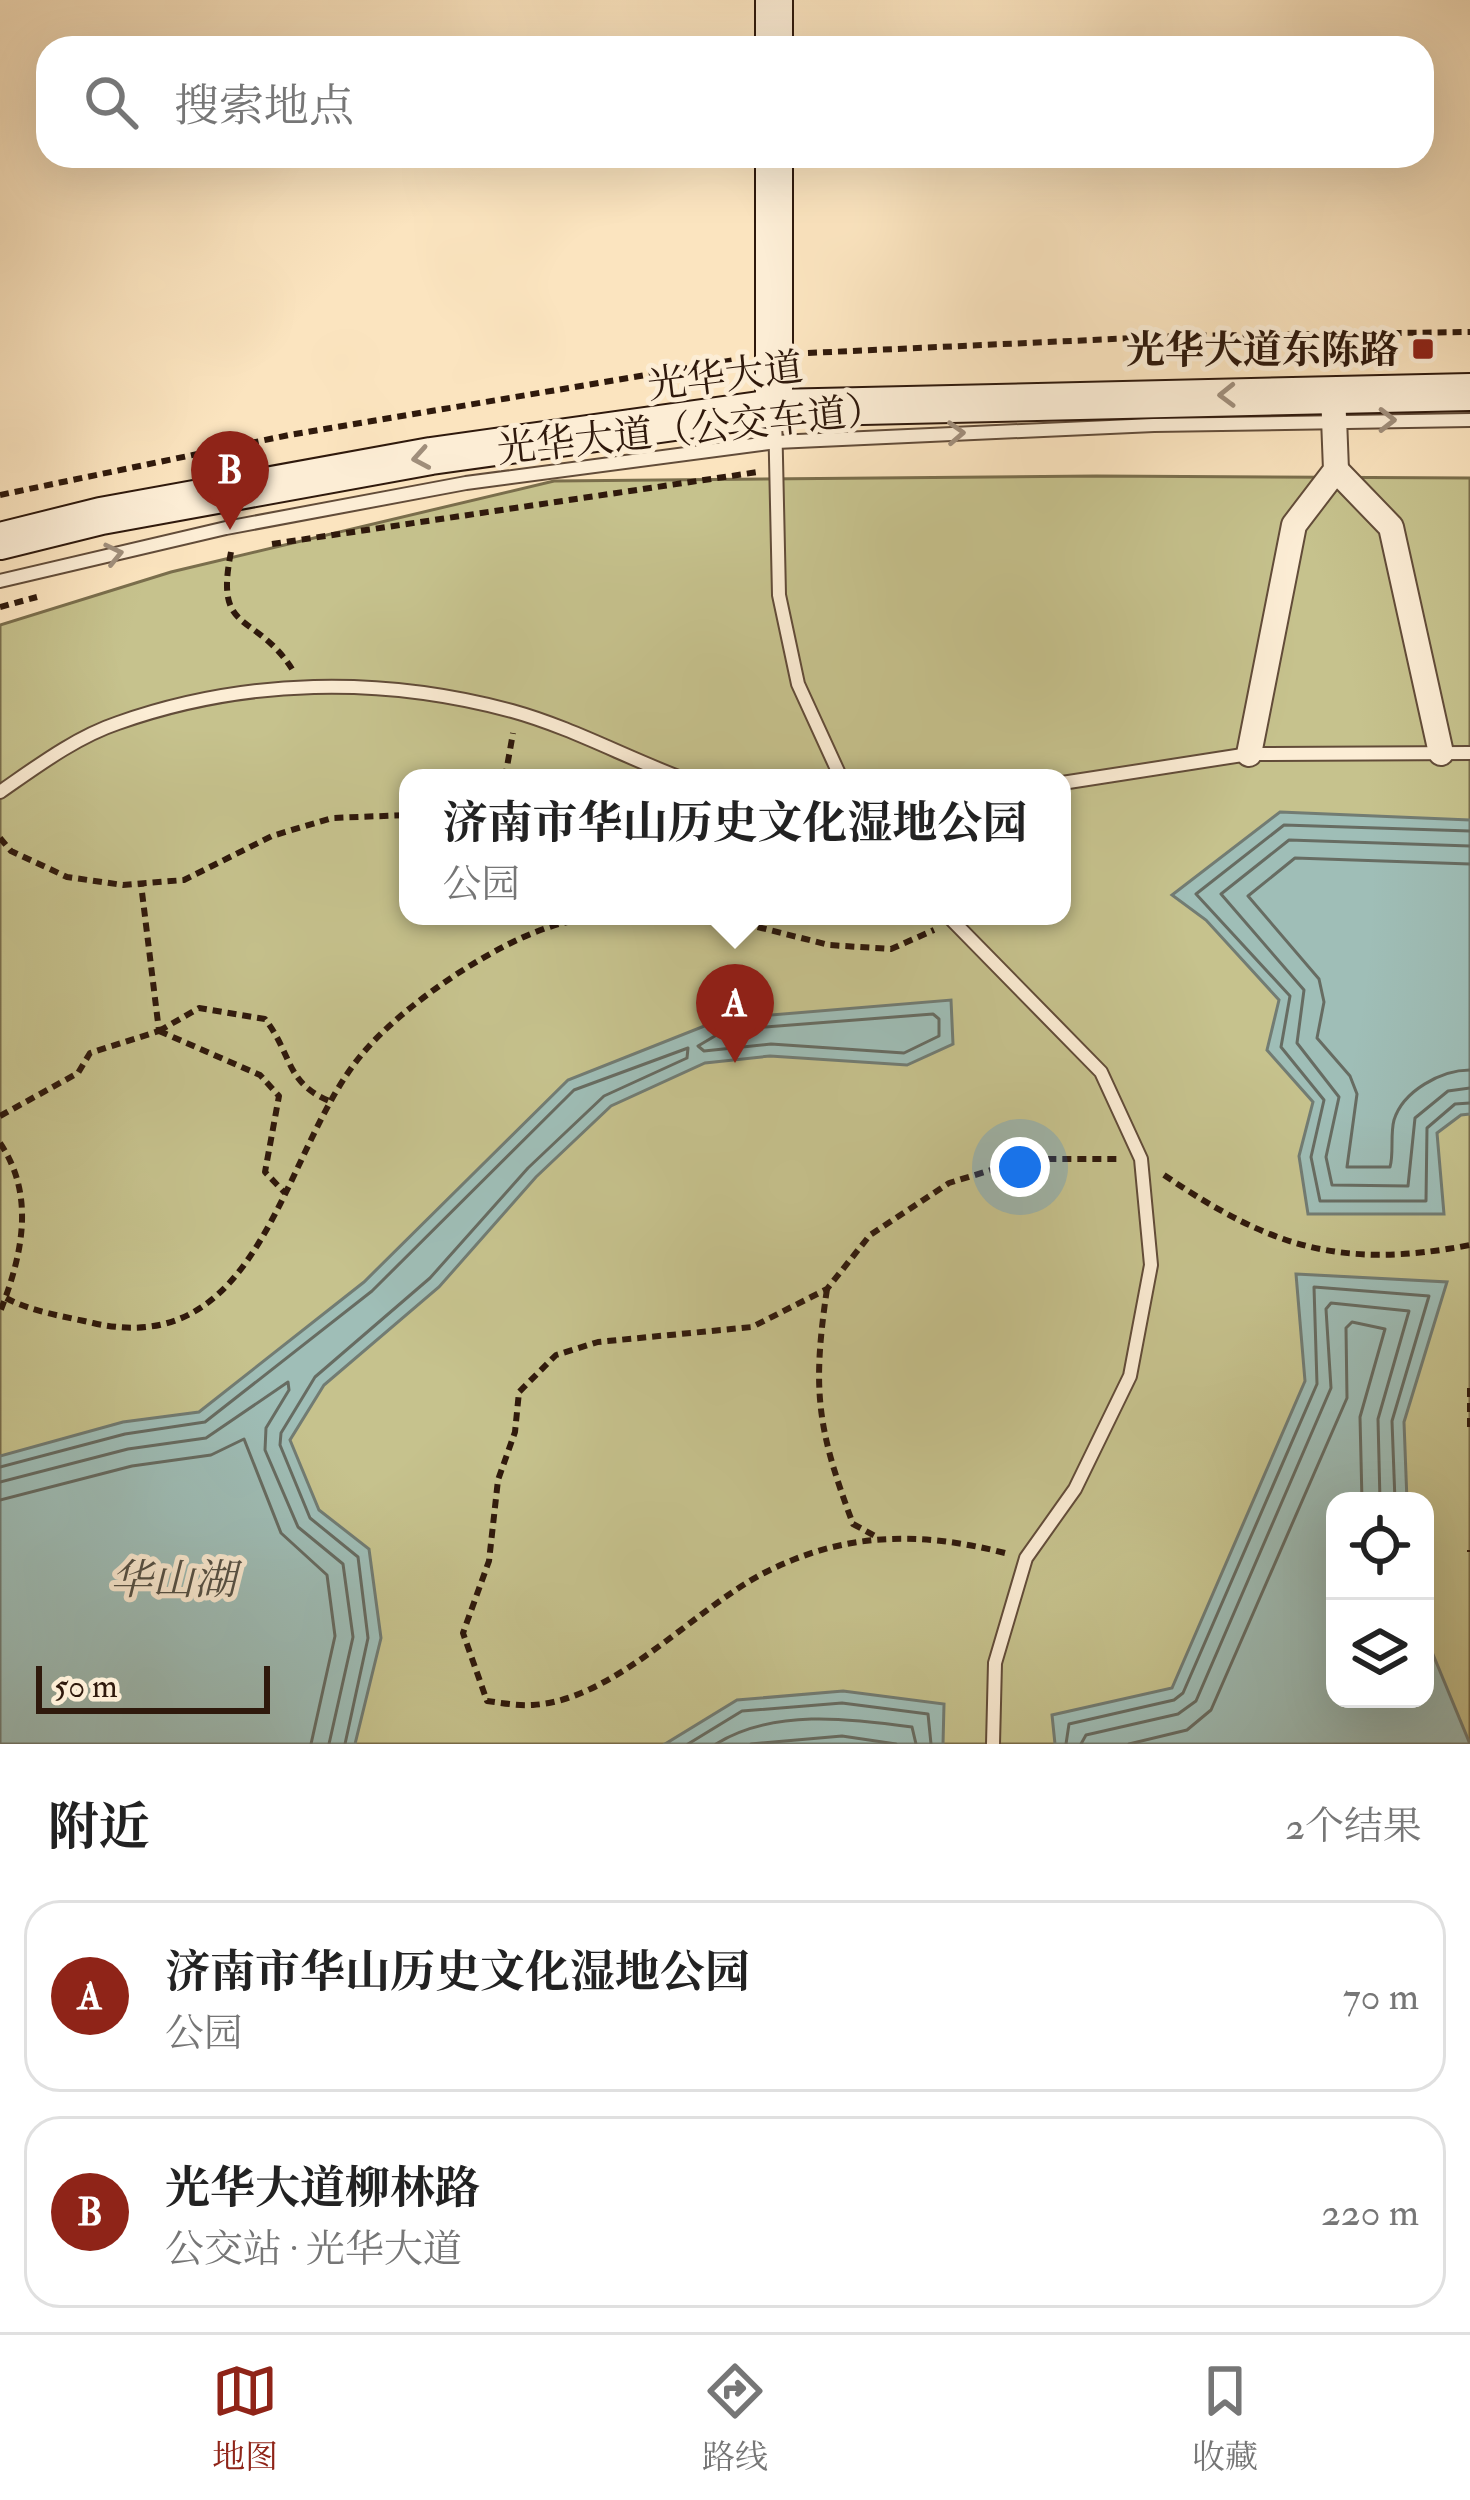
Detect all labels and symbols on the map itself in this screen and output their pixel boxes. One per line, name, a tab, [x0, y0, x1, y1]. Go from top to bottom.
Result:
place label: 光华大道东陈路	[1126, 326, 1399, 375]
marker: 光华大道东陈路	[1410, 336, 1436, 362]
street label: 光华大道	[645, 343, 806, 410]
one-way arrow	[1217, 381, 1236, 407]
street label: 光华大道（公交车道）	[495, 385, 888, 474]
one-way arrow	[1379, 407, 1397, 433]
one-way arrow	[947, 420, 966, 446]
pin: B	[191, 431, 269, 530]
one-way arrow	[411, 444, 431, 469]
one-way arrow	[103, 543, 123, 568]
pin: A	[696, 964, 774, 1063]
your location	[990, 1137, 1050, 1197]
water label: 华山湖	[110, 1555, 243, 1607]
scale bar	[36, 1660, 270, 1713]

